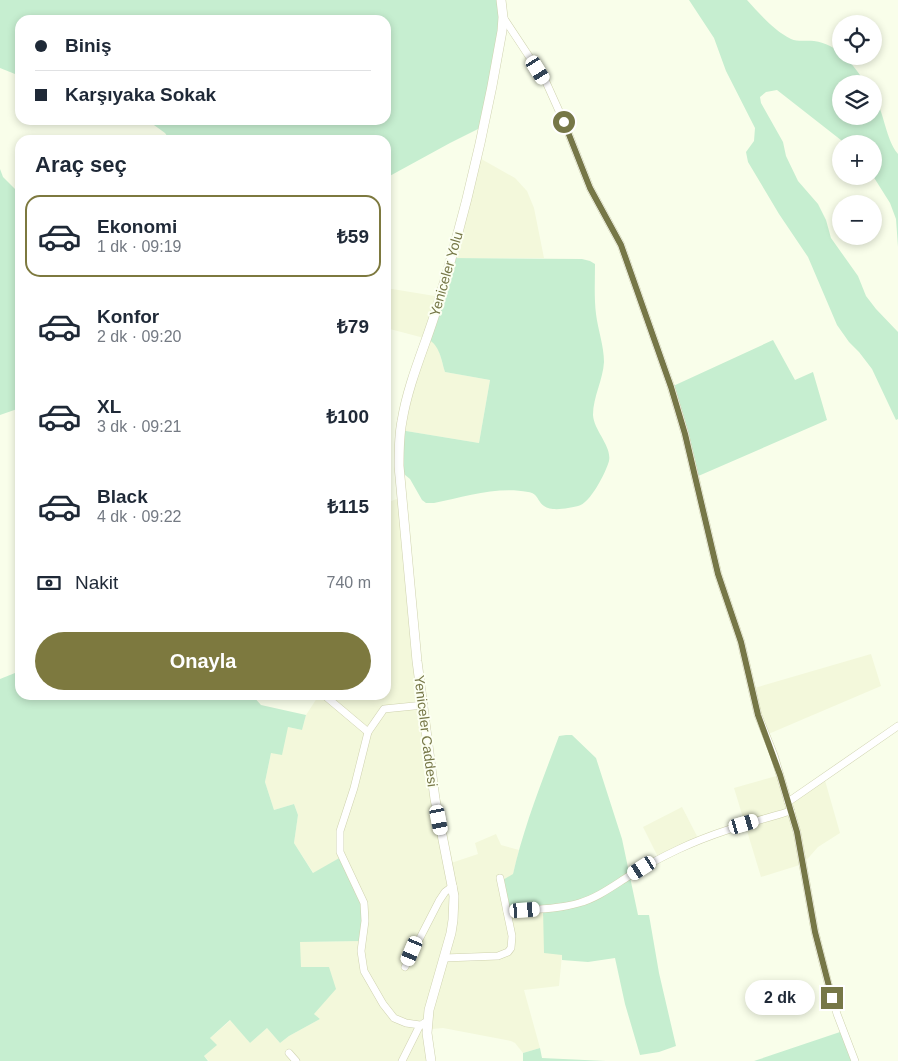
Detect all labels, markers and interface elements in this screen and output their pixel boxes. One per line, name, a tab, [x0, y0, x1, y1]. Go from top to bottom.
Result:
map controls	[832, 15, 882, 245]
button: locate	[832, 15, 882, 65]
text: Biniş	[65, 35, 111, 56]
car	[523, 53, 552, 87]
button: layers	[832, 75, 882, 125]
text: Karşıyaka Sokak	[65, 84, 216, 105]
route start	[553, 111, 575, 133]
button: +	[832, 135, 882, 185]
text: Araç seç	[35, 152, 127, 177]
button: −	[832, 195, 882, 245]
icon: car	[37, 214, 82, 259]
text: Ekonomi	[97, 216, 177, 237]
text: ₺59	[337, 226, 369, 247]
street label: Yeniceler Yolu	[426, 230, 466, 318]
text: 1 dk · 09:19	[97, 238, 182, 255]
icon: car	[37, 304, 82, 349]
text: Konfor	[97, 306, 159, 327]
text: ₺79	[337, 316, 369, 337]
text: 2 dk · 09:20	[97, 328, 182, 345]
icon: car	[37, 394, 82, 439]
text: XL	[97, 396, 121, 417]
text: ₺100	[326, 406, 369, 427]
text: 3 dk · 09:21	[97, 418, 182, 435]
icon: car	[37, 484, 82, 529]
text: Black	[97, 486, 148, 507]
text: ₺115	[327, 496, 369, 517]
text: 4 dk · 09:22	[97, 508, 182, 525]
icon: cash	[35, 569, 63, 597]
text: Nakit	[75, 572, 118, 593]
text: 740 m	[327, 574, 371, 591]
button: Onayla	[35, 632, 371, 690]
street label: Yeniceler Caddesi	[411, 674, 441, 788]
car	[428, 804, 449, 836]
car	[727, 813, 760, 835]
car	[625, 854, 658, 882]
car	[509, 901, 540, 919]
car	[399, 934, 424, 968]
callout: 2 dk	[744, 980, 814, 1016]
route end	[821, 987, 843, 1009]
text: 2 dk	[764, 989, 796, 1006]

